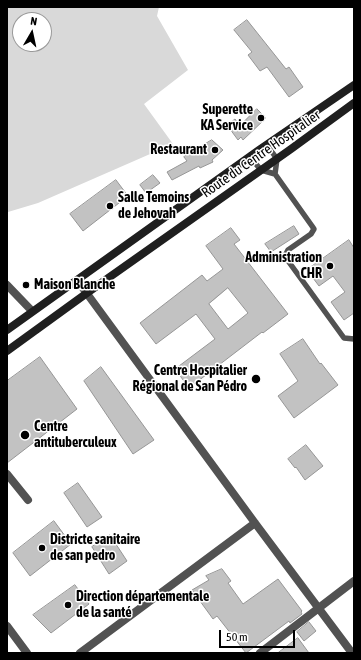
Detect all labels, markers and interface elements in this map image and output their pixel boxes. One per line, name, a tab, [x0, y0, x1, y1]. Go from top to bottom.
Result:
north arrow	[12, 12, 52, 52]
text: N	[30, 15, 38, 28]
place label: Superette KA Service	[200, 102, 253, 134]
street label: Route du Centre Hospitalier	[198, 107, 324, 201]
marker: Superette KA Service	[256, 113, 266, 123]
place label: Restaurant	[150, 142, 207, 158]
marker: Restaurant	[210, 145, 220, 155]
place label: Salle Temoins de Jehovah	[118, 190, 189, 222]
marker: Salle Temoins de Jehovah	[105, 201, 115, 211]
place label: Administration CHR	[245, 250, 322, 282]
marker: Administration CHR	[325, 261, 335, 271]
place label: Maison Blanche	[34, 277, 115, 293]
marker: Maison Blanche	[21, 280, 31, 290]
place label: Centre Hospitalier Régional de San Pédro	[133, 363, 247, 396]
marker: Centre Hospitalier Régional de San Pédro	[250, 373, 262, 385]
place label: Centre antituberculeux	[34, 419, 117, 452]
marker: Centre antituberculeux	[19, 429, 31, 441]
place label: Districte sanitaire de san pedro	[50, 532, 140, 564]
marker: Districte sanitaire de san pedro	[37, 543, 47, 553]
place label: Direction départementale de la santé	[76, 589, 209, 622]
marker: Direction départementale de la santé	[63, 600, 73, 610]
scale bar	[221, 622, 297, 648]
text: 50 m	[226, 630, 248, 644]

